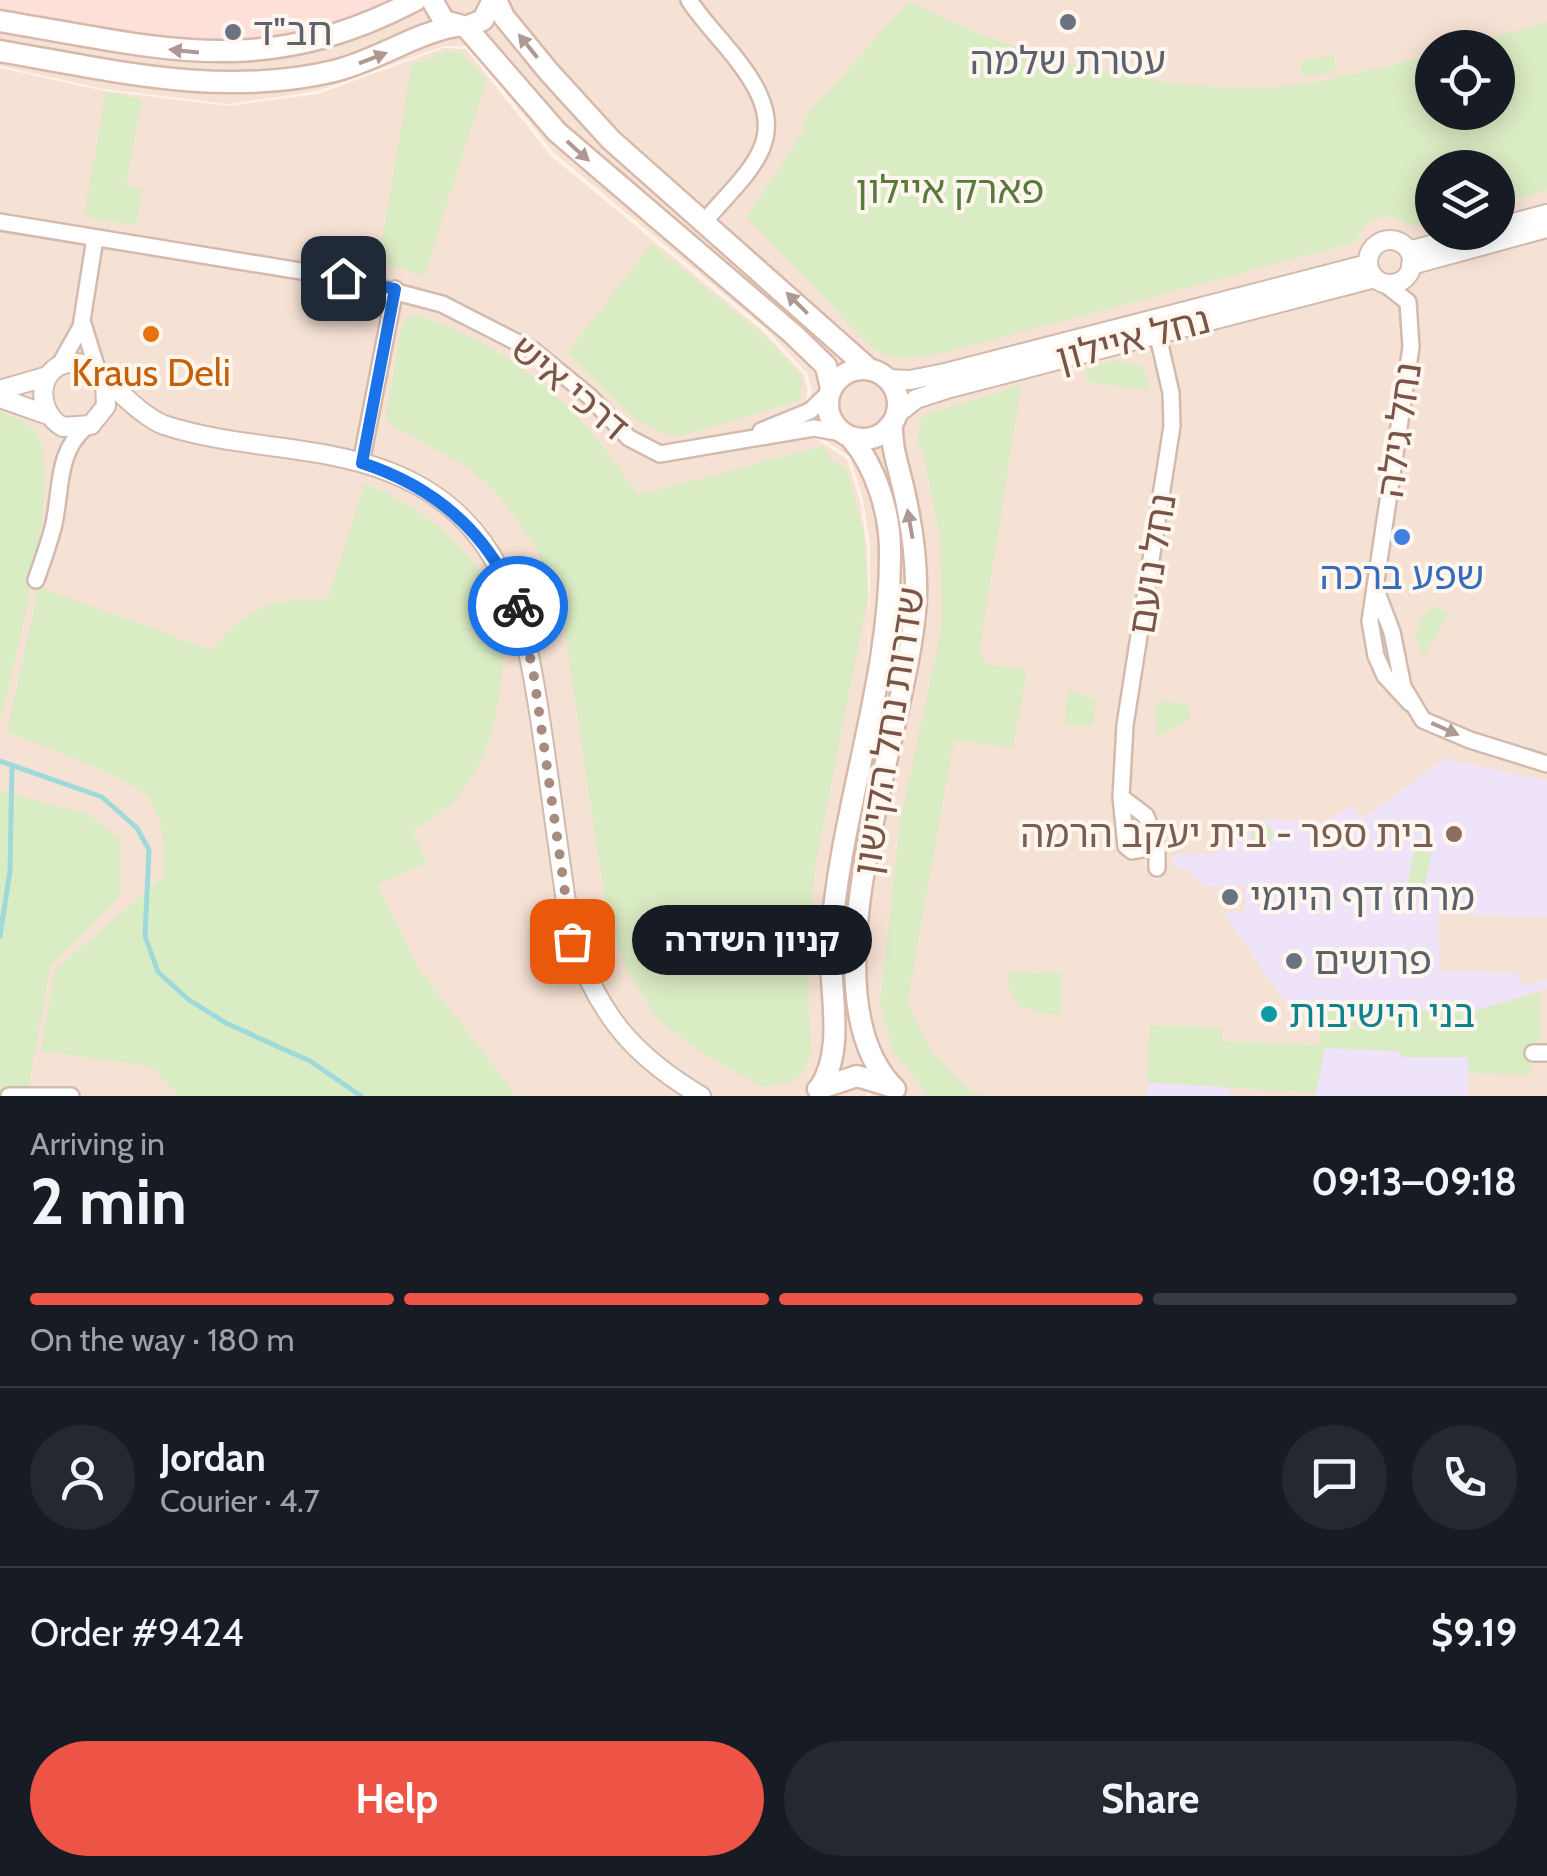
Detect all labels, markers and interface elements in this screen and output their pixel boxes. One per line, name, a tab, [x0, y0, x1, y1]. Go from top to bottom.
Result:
place label: חב"ד	[253, 8, 333, 55]
marker: עטרת שלמה	[1057, 11, 1079, 33]
marker: חב"ד	[222, 21, 244, 43]
map controls	[1415, 30, 1515, 250]
button: locate	[1415, 30, 1515, 130]
one-way arrow	[518, 33, 539, 58]
place label: עטרת שלמה	[970, 37, 1166, 84]
one-way arrow	[168, 42, 200, 58]
one-way arrow	[358, 50, 388, 65]
one-way arrow	[565, 139, 590, 161]
button: layers	[1415, 150, 1515, 250]
park label: פארק איילון	[856, 166, 1044, 213]
pin	[301, 236, 386, 321]
icon: home	[316, 251, 371, 306]
one-way arrow	[786, 292, 810, 316]
street label: נחל איילון	[1051, 295, 1215, 382]
marker: Kraus Deli	[140, 323, 162, 345]
street label: דרכי איש	[502, 325, 639, 451]
place label: Kraus Deli	[71, 349, 231, 396]
street label: נחל גילה	[1366, 359, 1431, 500]
street label: נחל נועם	[1117, 490, 1186, 638]
one-way arrow	[902, 508, 918, 539]
marker: שפע ברכה	[1391, 526, 1413, 548]
place label: שפע ברכה	[1320, 552, 1484, 599]
courier	[468, 556, 568, 656]
icon: bike	[491, 579, 546, 634]
street label: שדרות נחל הקישון	[843, 583, 935, 878]
one-way arrow	[1431, 721, 1460, 738]
place label: בית ספר - בית יעקב הרמה	[1020, 810, 1434, 857]
marker: בית ספר - בית יעקב הרמה	[1443, 823, 1465, 845]
place label: מרחז דף היומי	[1250, 873, 1475, 920]
marker: מרחז דף היומי	[1219, 886, 1241, 908]
pin	[530, 899, 615, 984]
callout: קניון השדרה	[632, 906, 872, 976]
icon: bag	[545, 914, 600, 969]
text: קניון השדרה	[664, 920, 840, 959]
place label: פרושים	[1314, 937, 1432, 984]
marker: פרושים	[1283, 950, 1305, 972]
place label: בני הישיבות	[1289, 990, 1475, 1037]
marker: בני הישיבות	[1258, 1003, 1280, 1025]
text: Arriving in	[30, 1124, 165, 1163]
text: 09:13–09:18	[1311, 1158, 1517, 1205]
text: 2 min	[30, 1161, 187, 1240]
text: On the way · 180 m	[30, 1320, 295, 1359]
button: person	[30, 1425, 135, 1530]
button: chat	[1282, 1425, 1387, 1530]
button: phone	[1412, 1425, 1517, 1530]
text: Jordan	[160, 1434, 266, 1481]
text: Courier · 4.7	[160, 1481, 320, 1520]
text: Order #9424	[30, 1609, 244, 1656]
text: $9.19	[1431, 1609, 1517, 1656]
button: Help	[30, 1741, 764, 1856]
button: Share	[784, 1741, 1517, 1856]

